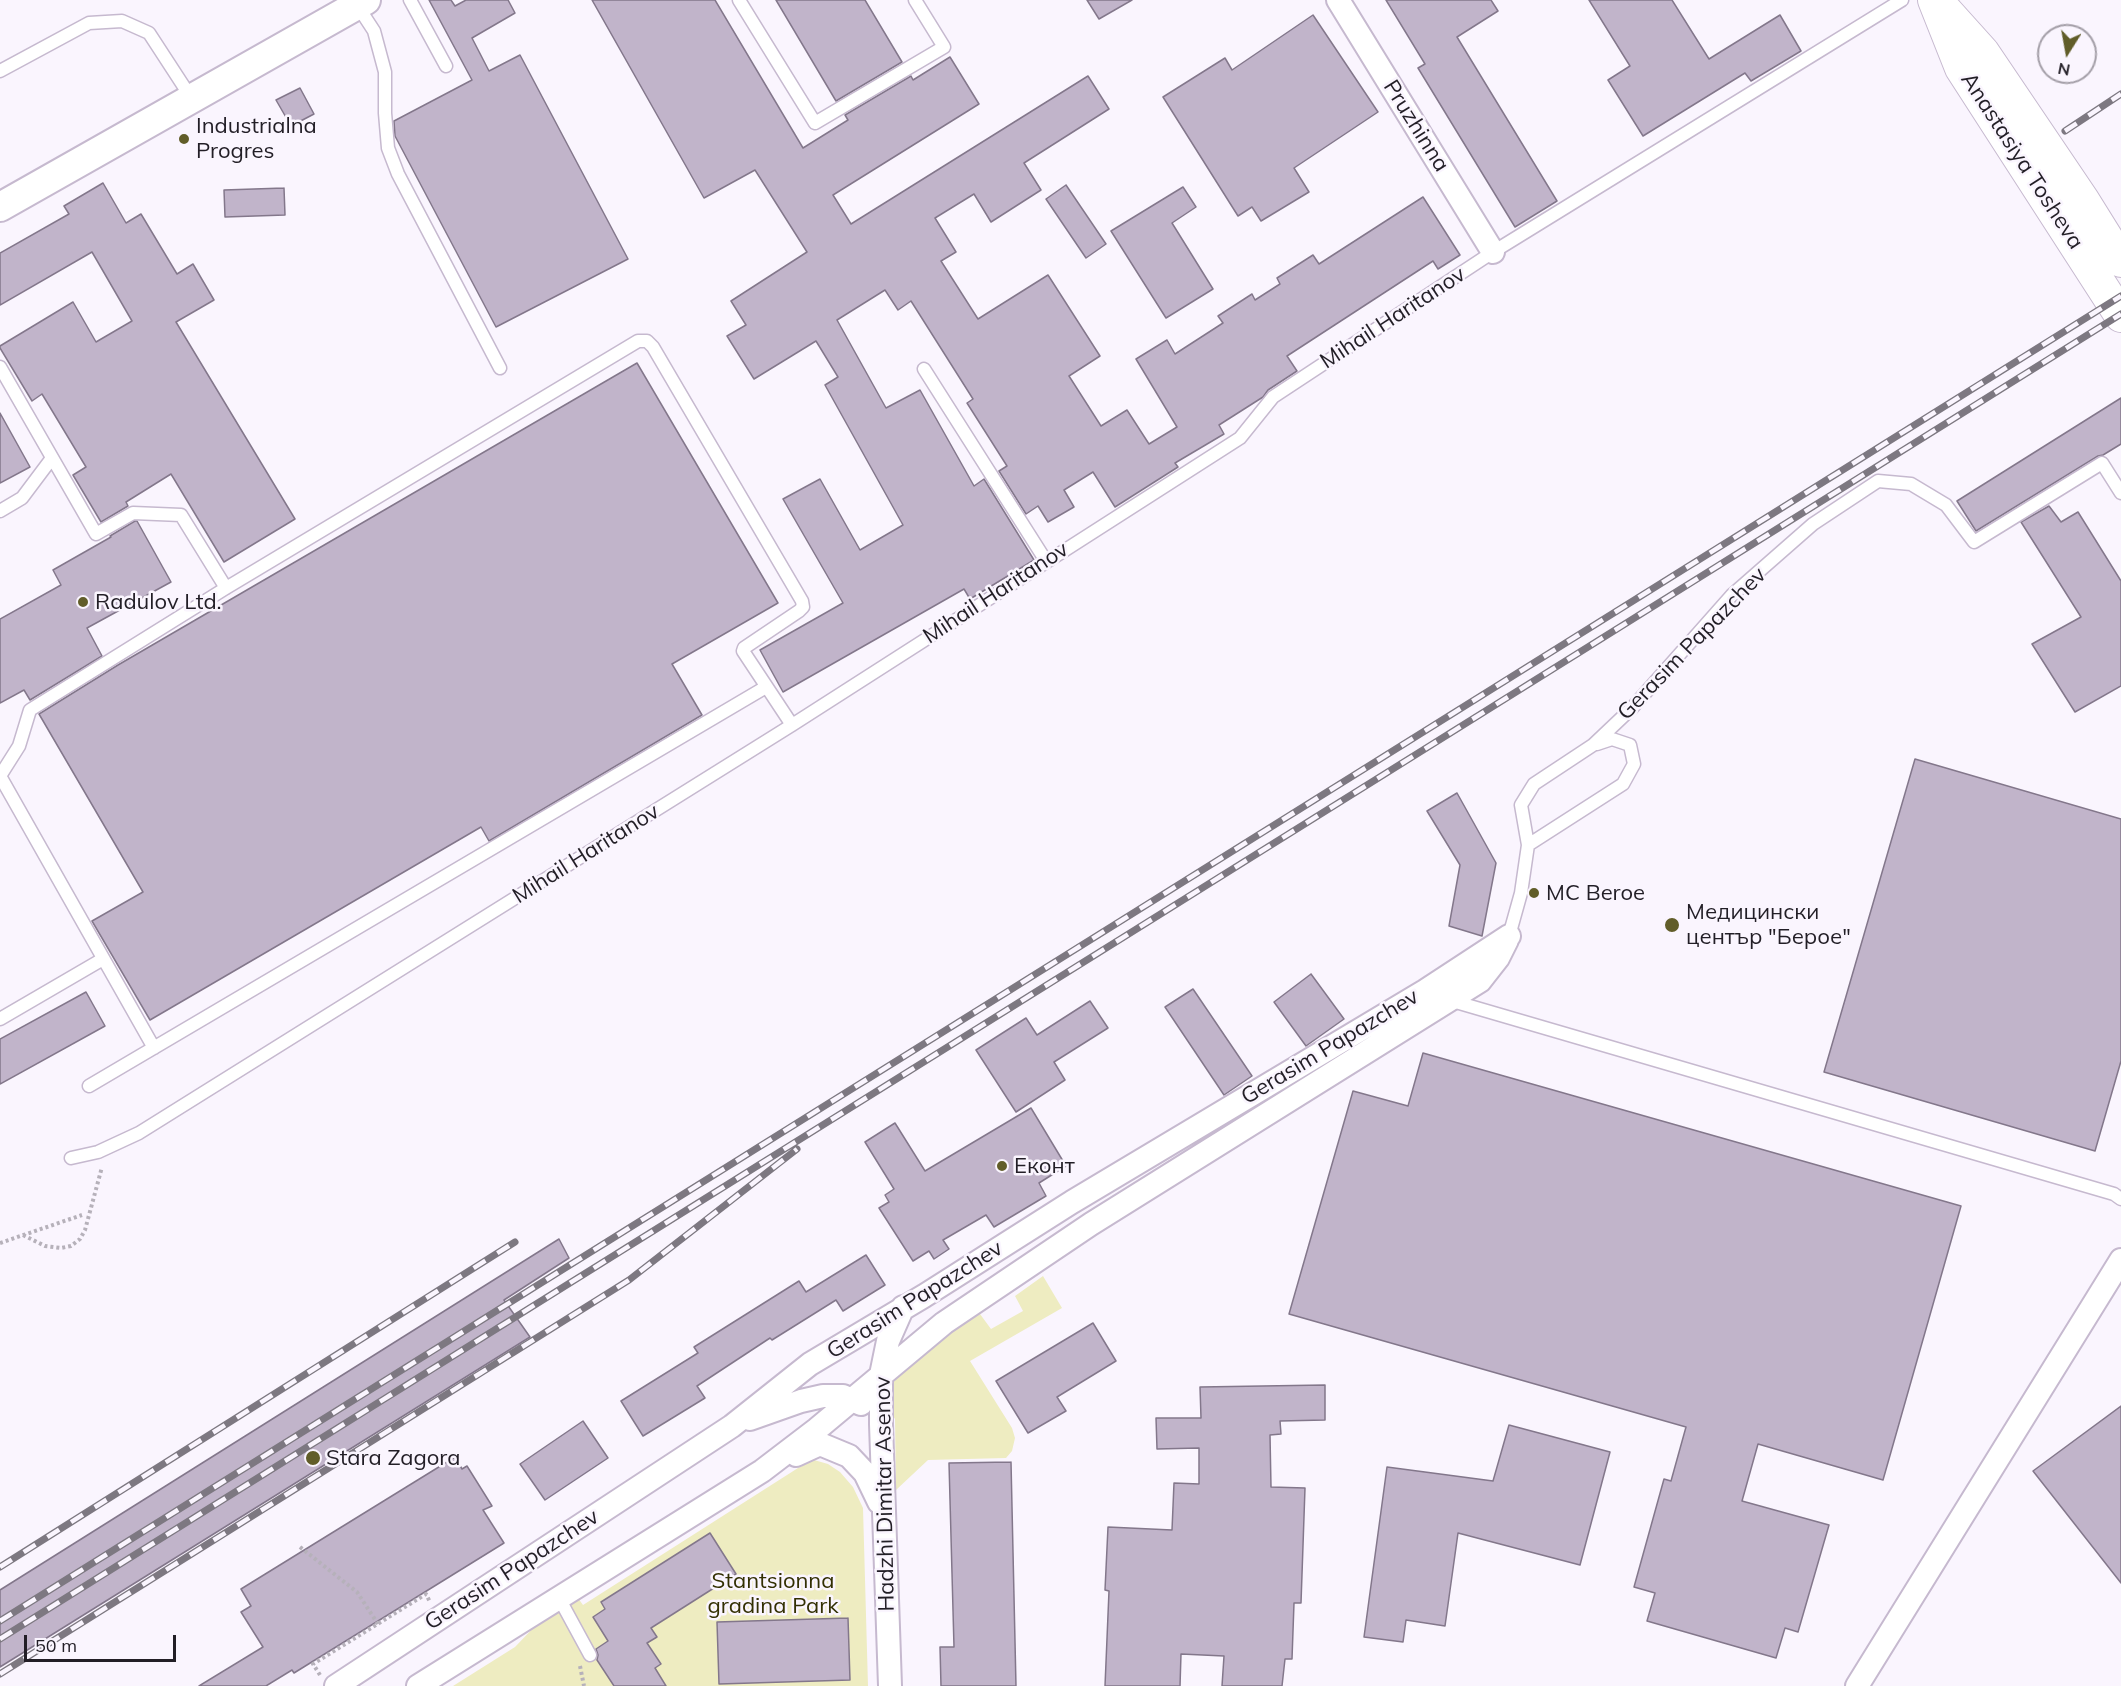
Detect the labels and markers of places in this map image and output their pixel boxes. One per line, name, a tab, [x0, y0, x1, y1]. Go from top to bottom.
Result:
place label: Industrialna Progres	[196, 113, 317, 164]
marker: Industrialna Progres	[177, 132, 191, 146]
place label: Radulov Ltd.	[95, 589, 222, 615]
marker: Radulov Ltd.	[76, 595, 90, 609]
place label: MC Beroe	[1546, 880, 1645, 906]
marker: MC Beroe	[1527, 886, 1541, 900]
place label: Медицински център "Берое"	[1686, 899, 1851, 950]
marker: Медицински център "Берое"	[1663, 916, 1681, 934]
place label: Еконт	[1014, 1153, 1075, 1179]
marker: Еконт	[995, 1159, 1009, 1173]
place label: Stara Zagora	[326, 1445, 460, 1471]
marker: Stara Zagora	[304, 1449, 322, 1467]

